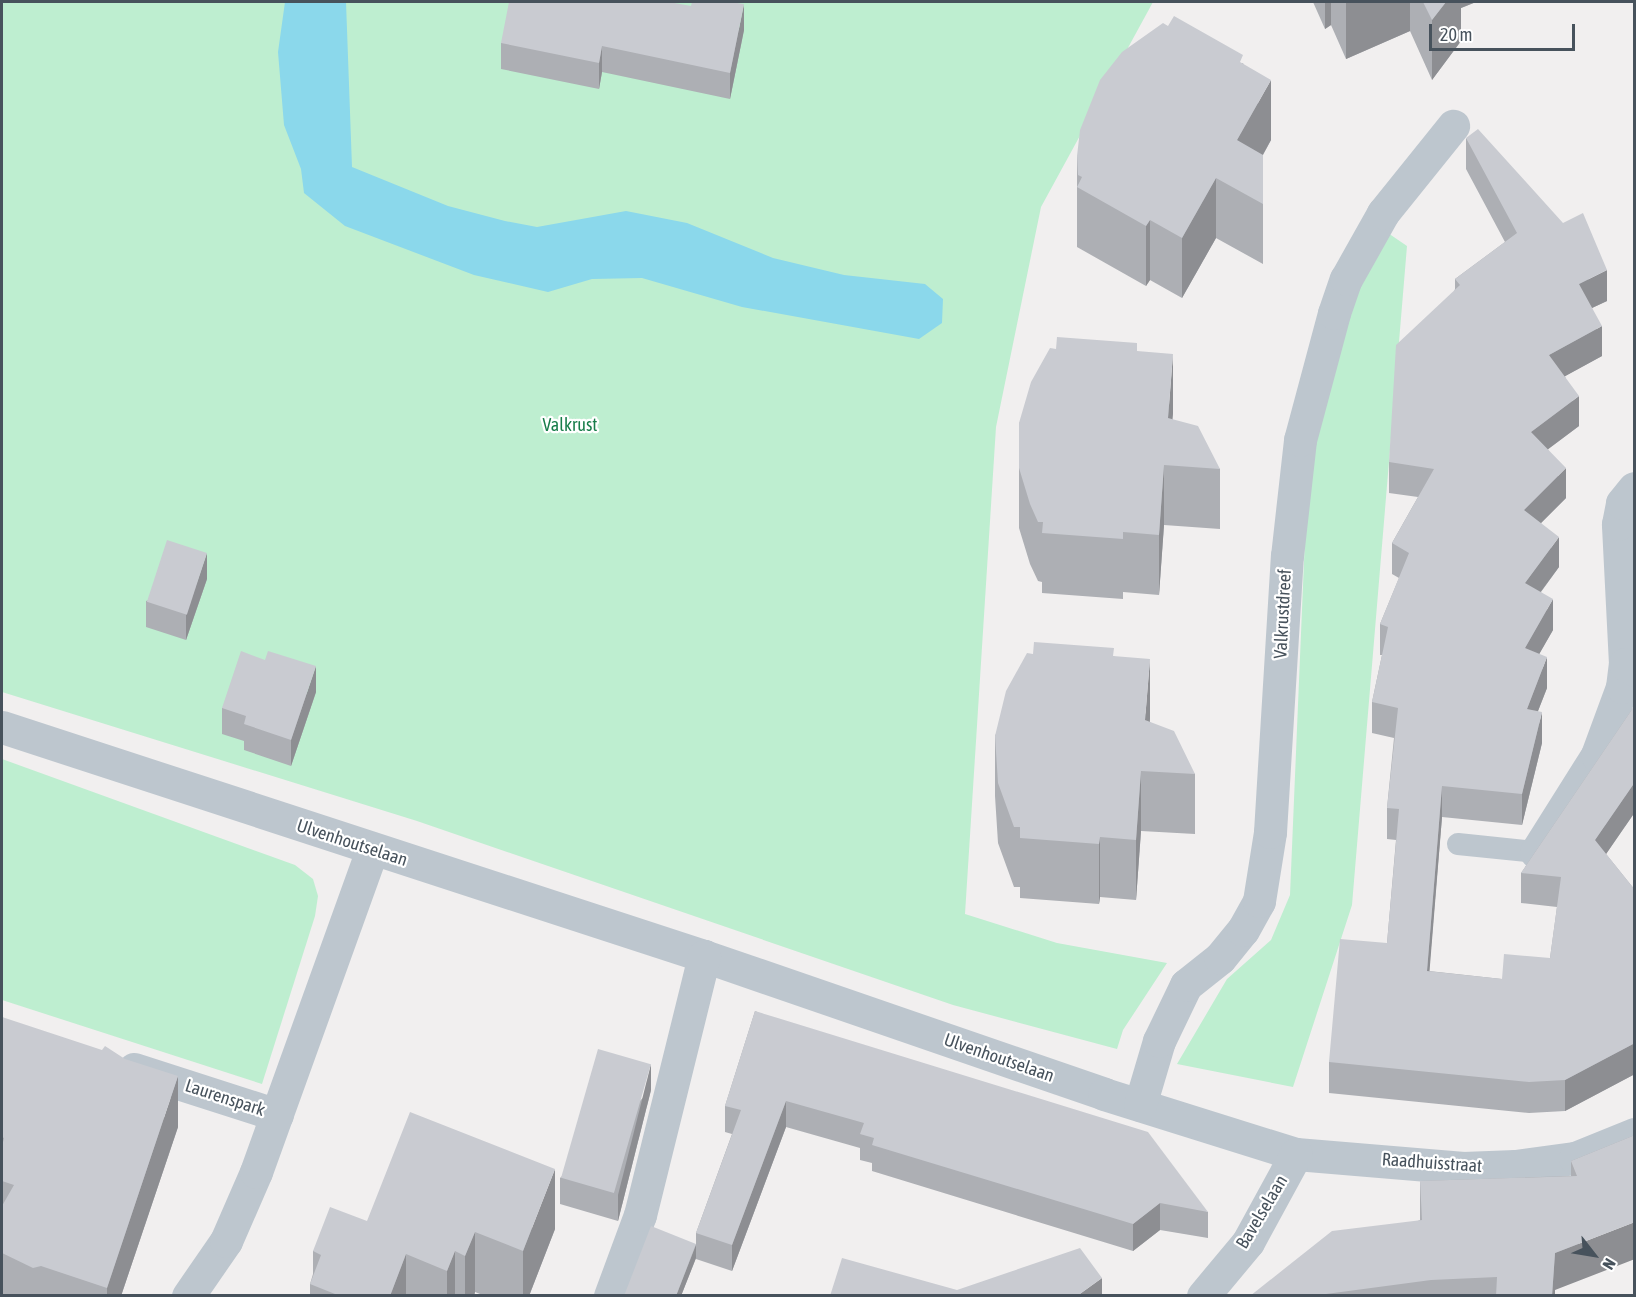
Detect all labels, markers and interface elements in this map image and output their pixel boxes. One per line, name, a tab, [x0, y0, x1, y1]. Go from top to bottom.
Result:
scale bar	[1432, 12, 1578, 50]
text: 20 m	[1440, 24, 1472, 45]
park label: Valkrust	[543, 414, 597, 436]
street label: Valkrustdreef	[1270, 569, 1296, 659]
street label: Ulvenhoutselaan	[294, 815, 410, 871]
street label: Ulvenhoutselaan	[941, 1029, 1057, 1087]
street label: Laurenspark	[182, 1075, 268, 1121]
street label: Raadhuisstraat	[1381, 1149, 1483, 1177]
street label: Bavelselaan	[1232, 1171, 1292, 1253]
north arrow	[1564, 1225, 1624, 1285]
text: N	[1599, 1256, 1620, 1273]

